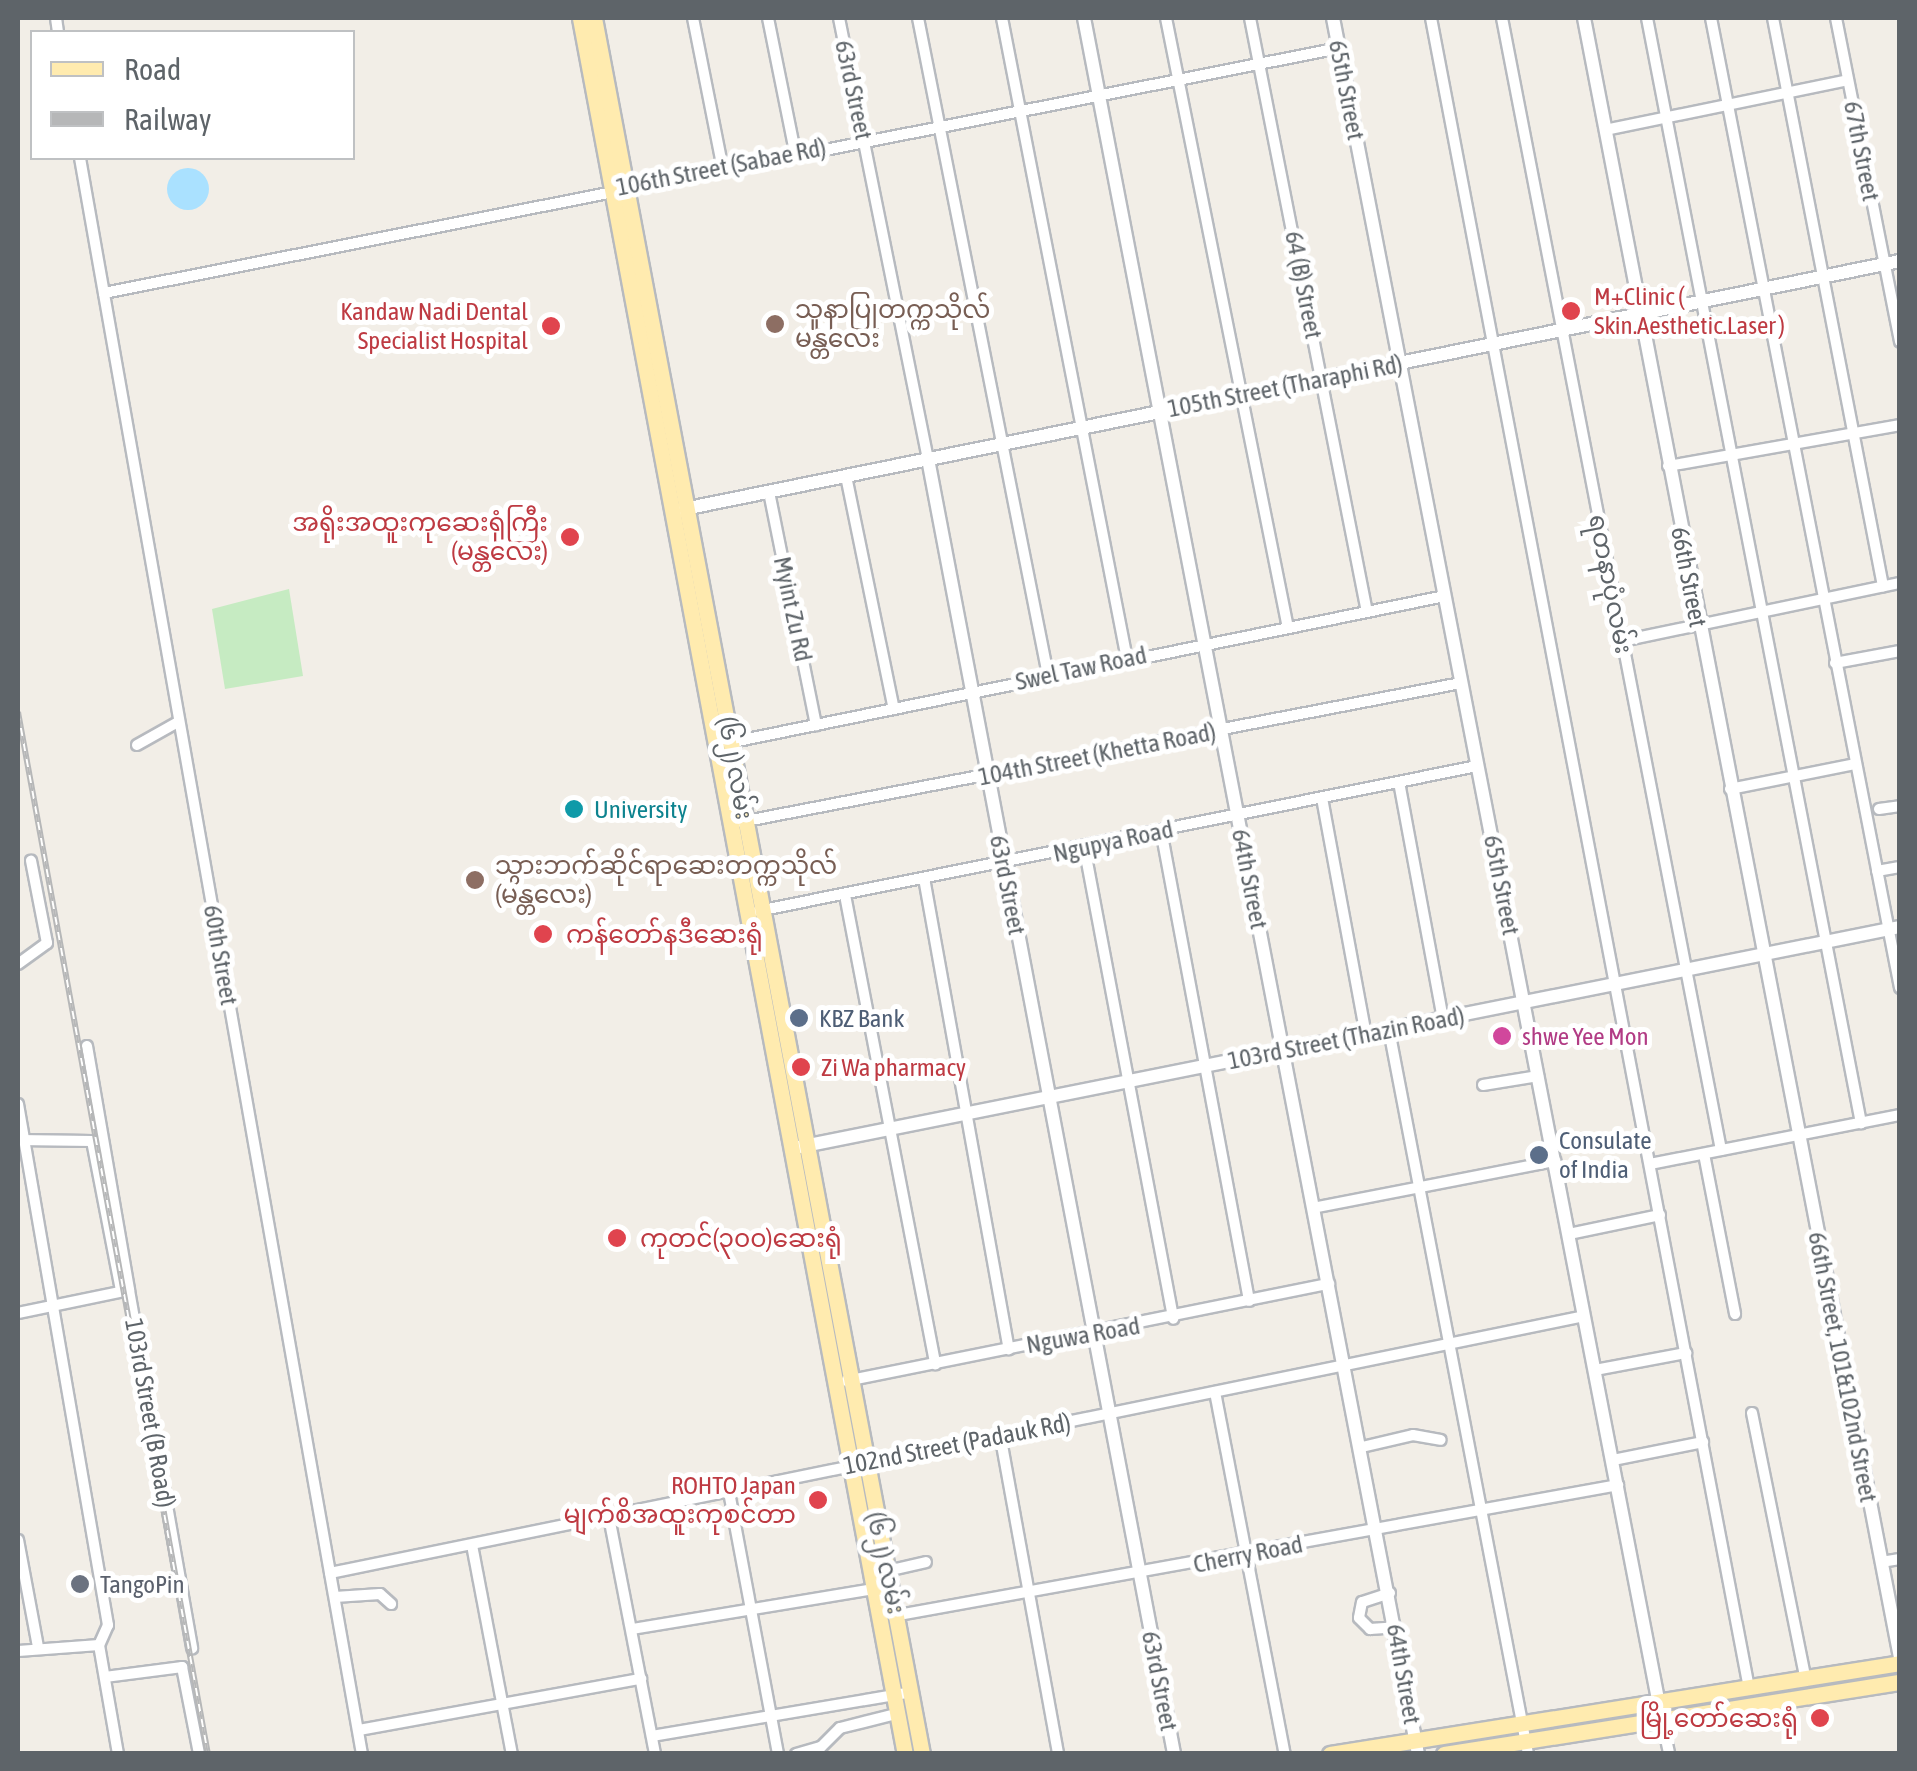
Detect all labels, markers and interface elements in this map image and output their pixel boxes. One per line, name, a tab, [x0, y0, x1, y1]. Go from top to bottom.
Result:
legend	[30, 30, 355, 160]
street label: 63rd Street	[829, 37, 879, 143]
street label: 65th Street	[1323, 38, 1371, 142]
text: Road	[124, 52, 181, 86]
street label: 67th Street	[1838, 99, 1886, 203]
text: Railway	[124, 102, 211, 136]
street label: 106th Street (Sabae Rd)	[614, 132, 828, 202]
street label: 64 (B) Street	[1279, 229, 1329, 341]
place label: M+Clinic ( Skin.Aesthetic.Laser )	[1594, 282, 1785, 341]
place label: သူနာပြုတက္ကသိုလ် မန္တလေး	[795, 295, 990, 354]
place label: Kandaw Nadi Dental Specialist Hospital	[340, 297, 528, 356]
marker: M+Clinic ( Skin.Aesthetic.Laser )	[1558, 298, 1584, 324]
marker: Kandaw Nadi Dental Specialist Hospital	[538, 313, 564, 339]
marker: သူနာပြုတက္ကသိုလ် မန္တလေး	[764, 313, 786, 335]
street label: 105th Street (Tharaphi Rd)	[1165, 349, 1405, 423]
place label: အရိုးအထူးကုဆေးရုံကြီး (မန္တလေး)	[292, 508, 548, 567]
street label: ရတနာပုံလမ်း	[1583, 512, 1639, 656]
marker: အရိုးအထူးကုဆေးရုံကြီး (မန္တလေး)	[557, 524, 583, 550]
street label: 66th Street	[1665, 525, 1713, 629]
street label: Myint Zu Rd	[767, 554, 819, 664]
street label: Swel Taw Road	[1013, 639, 1149, 697]
street label: (၆၂) လမ်း	[712, 714, 760, 822]
street label: 104th Street (Khetta Road)	[976, 716, 1218, 792]
place label: University	[594, 794, 687, 824]
marker: University	[563, 798, 585, 820]
street label: Ngupya Road	[1050, 814, 1176, 868]
street label: 64th Street	[1226, 827, 1274, 931]
street label: 63rd Street	[984, 833, 1032, 937]
street label: 65th Street	[1478, 833, 1526, 937]
place label: သွားဘက်ဆိုင်ရာဆေးတက္ကသိုလ် (မန္တလေး)	[495, 851, 837, 910]
marker: သွားဘက်ဆိုင်ရာဆေးတက္ကသိုလ် (မန္တလေး)	[464, 869, 486, 891]
street label: 60th Street	[197, 903, 245, 1007]
place label: ကန်တော်နဒီဆေးရုံ	[566, 919, 763, 949]
marker: ကန်တော်နဒီဆေးရုံ	[530, 921, 556, 947]
street label: 103rd Street (Thazin Road)	[1225, 1000, 1467, 1076]
place label: KBZ Bank	[819, 1003, 904, 1033]
marker: KBZ Bank	[788, 1007, 810, 1029]
place label: shwe Yee Mon	[1522, 1021, 1649, 1051]
marker: shwe Yee Mon	[1491, 1025, 1513, 1047]
place label: Zi Wa pharmacy	[821, 1052, 966, 1082]
marker: Zi Wa pharmacy	[790, 1056, 812, 1078]
place label: Consulate of India	[1559, 1126, 1652, 1185]
marker: Consulate of India	[1528, 1144, 1550, 1166]
place label: ကုတင်(၃၀၀)ဆေးရုံ	[640, 1223, 842, 1253]
marker: ကုတင်(၃၀၀)ဆေးရုံ	[604, 1225, 630, 1251]
street label: 66th Street, 101&102nd Street	[1802, 1229, 1884, 1505]
street label: Nguwa Road	[1024, 1310, 1142, 1360]
street label: 103rd Street (B Road)	[119, 1316, 181, 1510]
street label: 102nd Street (Padauk Rd)	[841, 1407, 1073, 1481]
place label: ROHTO Japan မျက်စိအထူးကုစင်တာ	[564, 1471, 796, 1530]
marker: ROHTO Japan မျက်စိအထူးကုစင်တာ	[805, 1487, 831, 1513]
street label: (၆၂) လမ်း	[861, 1509, 911, 1617]
street label: Cherry Road	[1191, 1529, 1305, 1579]
place label: TangoPin	[100, 1569, 185, 1599]
marker: TangoPin	[69, 1573, 91, 1595]
street label: 64th Street	[1380, 1622, 1428, 1726]
street label: 63rd Street	[1136, 1629, 1184, 1733]
place label: မြို့တော်ဆေးရုံ	[1639, 1703, 1798, 1733]
marker: မြို့တော်ဆေးရုံ	[1807, 1705, 1833, 1731]

